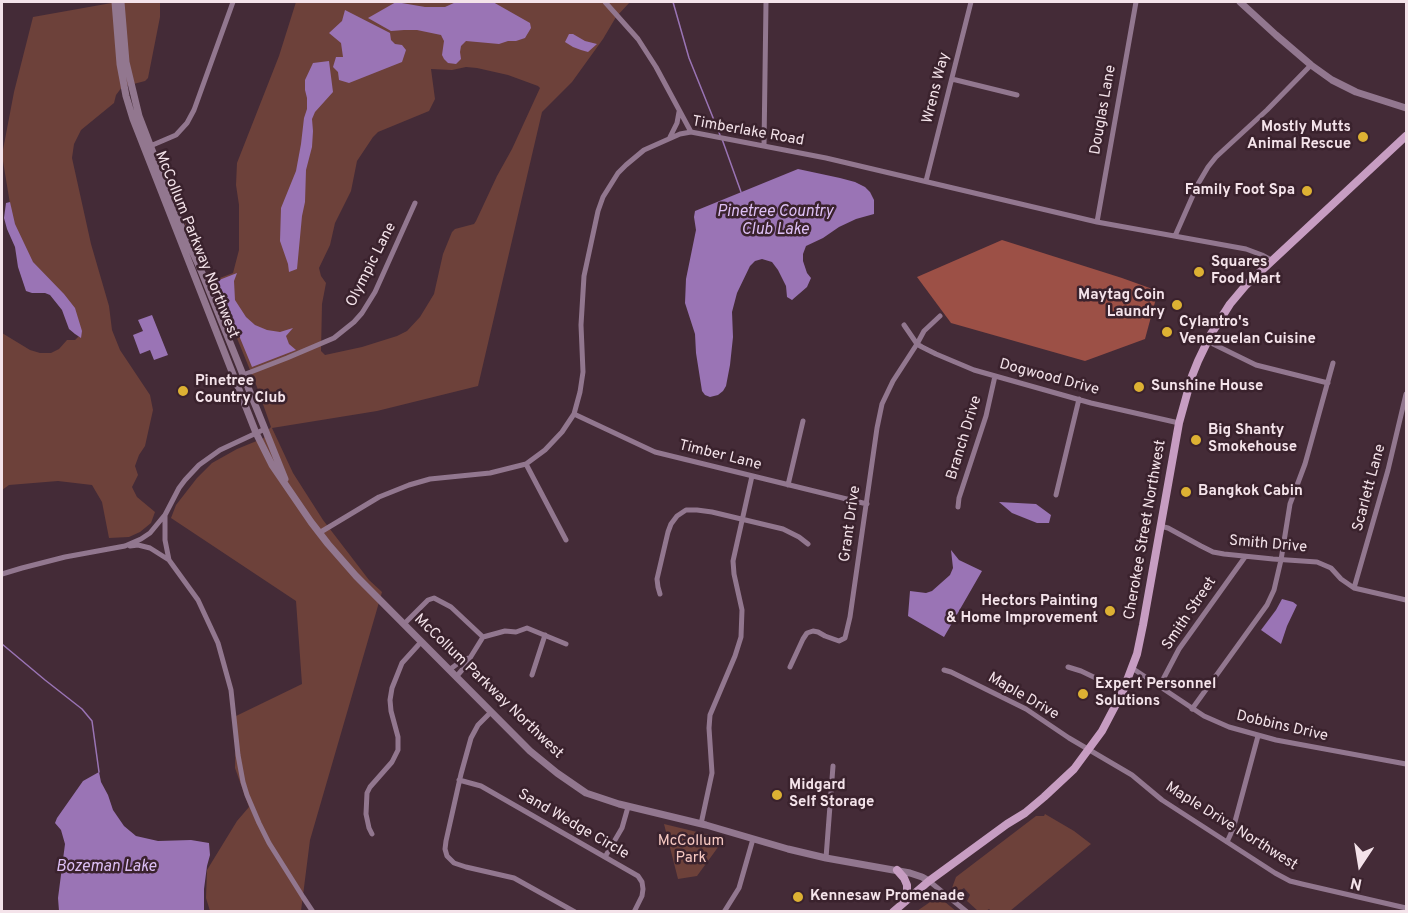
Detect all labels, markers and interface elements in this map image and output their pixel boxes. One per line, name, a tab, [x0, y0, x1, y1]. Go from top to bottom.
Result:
street label: Wrens Way	[919, 51, 955, 125]
street label: Douglas Lane	[1087, 64, 1121, 156]
street label: Timberlake Road	[691, 113, 805, 151]
place label: Mostly Mutts Animal Rescue	[1247, 119, 1351, 154]
marker: Mostly Mutts Animal Rescue	[1356, 130, 1370, 144]
street label: McCollum Parkway Northwest	[150, 149, 242, 341]
place label: Family Foot Spa	[1185, 182, 1295, 200]
marker: Family Foot Spa	[1300, 184, 1314, 198]
water label: Pinetree Country Club Lake	[717, 203, 833, 241]
street label: Olympic Lane	[343, 220, 401, 310]
place label: Squares Food Mart	[1211, 254, 1281, 289]
marker: Squares Food Mart	[1192, 265, 1206, 279]
place label: Maytag Coin Laundry	[1078, 287, 1165, 322]
marker: Maytag Coin Laundry	[1170, 298, 1184, 312]
place label: Cylantro's Venezuelan Cuisine	[1179, 314, 1316, 349]
marker: Cylantro's Venezuelan Cuisine	[1160, 325, 1174, 339]
street label: Dogwood Drive	[997, 356, 1101, 400]
place label: Pinetree Country Club	[195, 373, 286, 408]
place label: Sunshine House	[1151, 378, 1263, 396]
marker: Sunshine House	[1132, 380, 1146, 394]
marker: Pinetree Country Club	[176, 384, 190, 398]
street label: Branch Drive	[944, 394, 986, 482]
place label: Big Shanty Smokehouse	[1208, 422, 1297, 457]
marker: Big Shanty Smokehouse	[1189, 433, 1203, 447]
street label: Timber Lane	[677, 437, 763, 475]
street label: Cherokee Street Northwest	[1121, 439, 1171, 621]
street label: Scarlett Lane	[1350, 442, 1390, 534]
place label: Bangkok Cabin	[1198, 483, 1303, 501]
street label: Grant Drive	[837, 485, 865, 563]
marker: Bangkok Cabin	[1179, 485, 1193, 499]
street label: Smith Drive	[1228, 533, 1308, 557]
street label: Smith Street	[1159, 574, 1221, 654]
place label: Hectors Painting & Home Improvement	[946, 593, 1098, 628]
marker: Hectors Painting & Home Improvement	[1103, 604, 1117, 618]
street label: McCollum Parkway Northwest	[410, 611, 566, 763]
street label: Maple Drive	[984, 669, 1062, 725]
place label: Expert Personnel Solutions	[1095, 676, 1216, 711]
marker: Expert Personnel Solutions	[1076, 687, 1090, 701]
street label: Dobbins Drive	[1234, 708, 1330, 746]
place label: Midgard Self Storage	[789, 777, 874, 812]
street label: Maple Drive Northwest	[1162, 779, 1300, 875]
street label: Sand Wedge Circle	[514, 786, 632, 864]
marker: Midgard Self Storage	[770, 788, 784, 802]
park label: McCollum Park	[658, 833, 724, 868]
north arrow	[1330, 835, 1390, 895]
water label: Bozeman Lake	[56, 858, 156, 878]
text: N	[1349, 872, 1364, 894]
place label: Kennesaw Promenade	[810, 888, 965, 906]
marker: Kennesaw Promenade	[791, 890, 805, 904]

